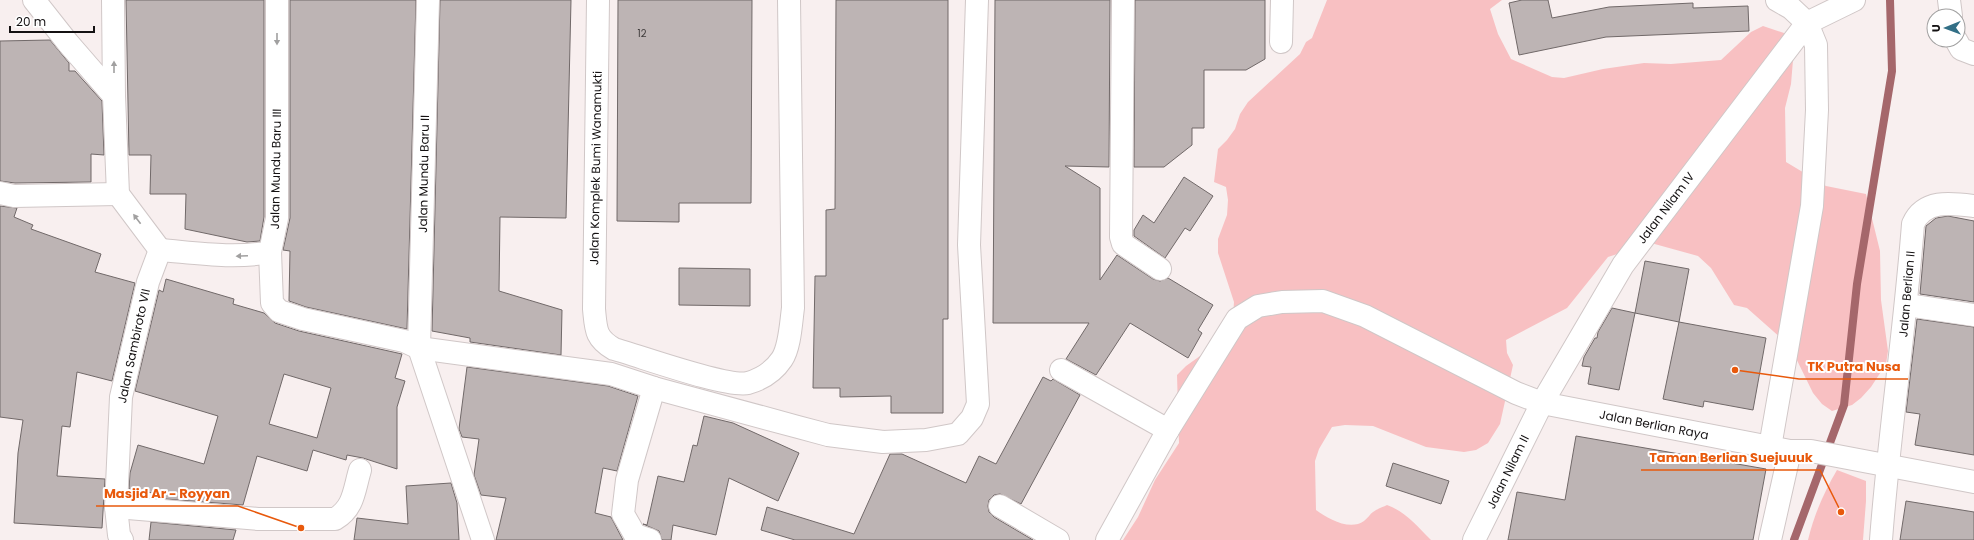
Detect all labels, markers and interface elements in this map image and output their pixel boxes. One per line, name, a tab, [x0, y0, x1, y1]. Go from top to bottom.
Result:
scale bar	[10, 8, 94, 34]
north arrow	[1926, 8, 1966, 48]
text: 20 m	[16, 13, 46, 30]
text: U	[1928, 24, 1944, 32]
house number: 12	[638, 26, 647, 41]
one-way arrow	[274, 33, 280, 46]
one-way arrow	[111, 60, 117, 73]
street label: Jalan Komplek Bumi Wanamukti	[585, 71, 606, 265]
street label: Jalan Mundu Baru III	[266, 108, 285, 230]
street label: Jalan Mundu Baru II	[414, 115, 433, 233]
street label: Jalan Nilam IV	[1633, 168, 1698, 247]
one-way arrow	[133, 213, 141, 224]
street label: Jalan Berlian II	[1894, 250, 1919, 338]
one-way arrow	[236, 252, 248, 259]
street label: Jalan Sambiroto VII	[113, 287, 154, 405]
callout: TK Putra Nusa	[1799, 354, 1908, 379]
text: TK Putra Nusa	[1807, 357, 1901, 376]
street label: Jalan Berlian Raya	[1598, 406, 1710, 443]
street label: Jalan Nilam II	[1482, 432, 1533, 512]
callout: Taman Berlian Suejuuuk	[1641, 445, 1820, 470]
text: Taman Berlian Suejuuuk	[1649, 448, 1813, 467]
callout: Masjid Ar - Royyan	[96, 481, 238, 506]
text: Masjid Ar - Royyan	[104, 484, 230, 503]

